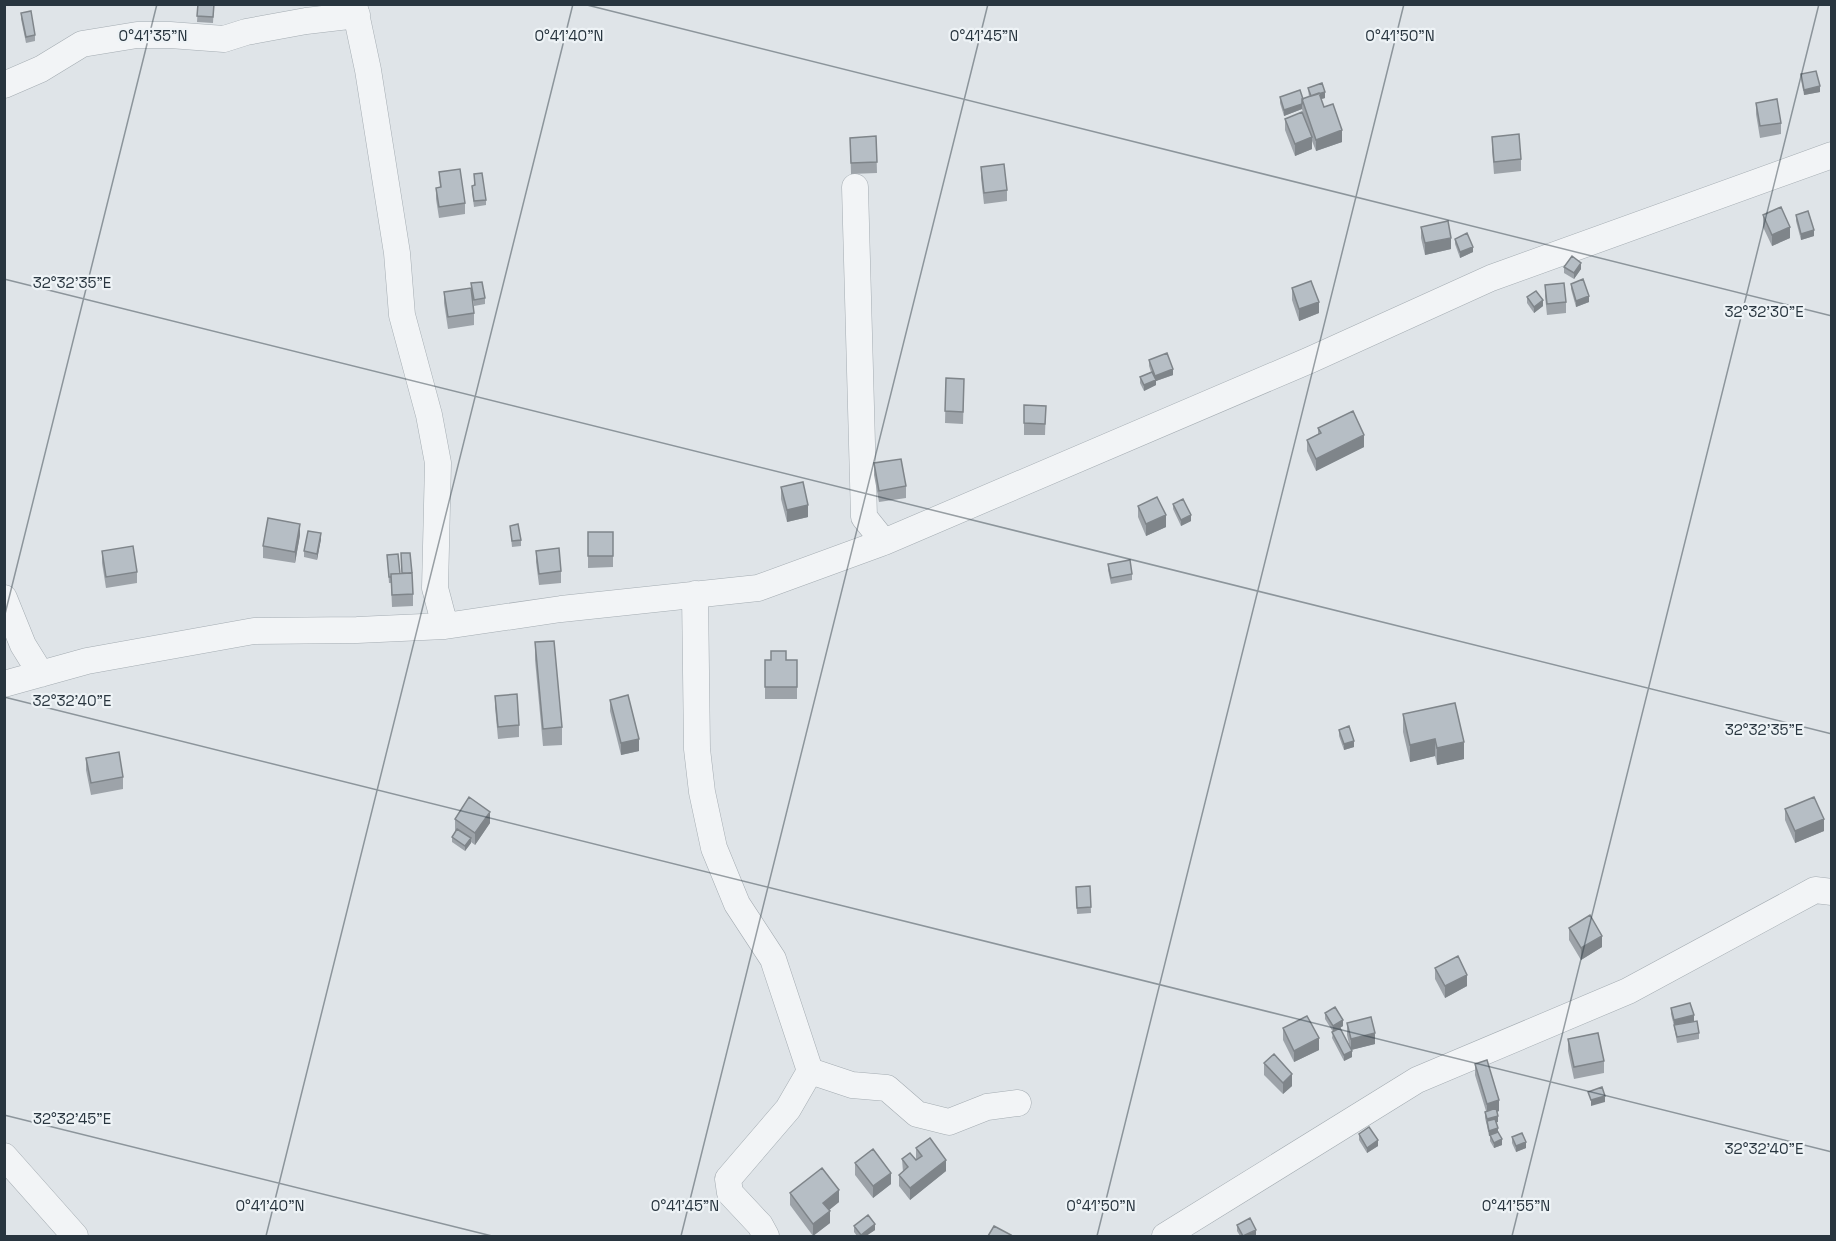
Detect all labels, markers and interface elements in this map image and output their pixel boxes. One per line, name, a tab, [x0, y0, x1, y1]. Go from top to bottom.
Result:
text: 0°41'35"N	[119, 26, 187, 45]
text: 0°41'40"N	[534, 26, 604, 45]
text: 0°41'45"N	[950, 26, 1018, 45]
text: 0°41'50"N	[1365, 26, 1435, 45]
text: 32°32'35"E	[33, 273, 111, 292]
text: 32°32'30"E	[1724, 302, 1804, 321]
text: 32°32'40"E	[33, 691, 111, 710]
text: 32°32'35"E	[1725, 720, 1803, 739]
text: 32°32'45"E	[33, 1109, 111, 1128]
text: 32°32'40"E	[1725, 1139, 1803, 1158]
text: 0°41'40"N	[235, 1196, 305, 1215]
text: 0°41'45"N	[651, 1196, 719, 1215]
text: 0°41'50"N	[1066, 1196, 1136, 1215]
text: 0°41'55"N	[1482, 1196, 1550, 1215]

